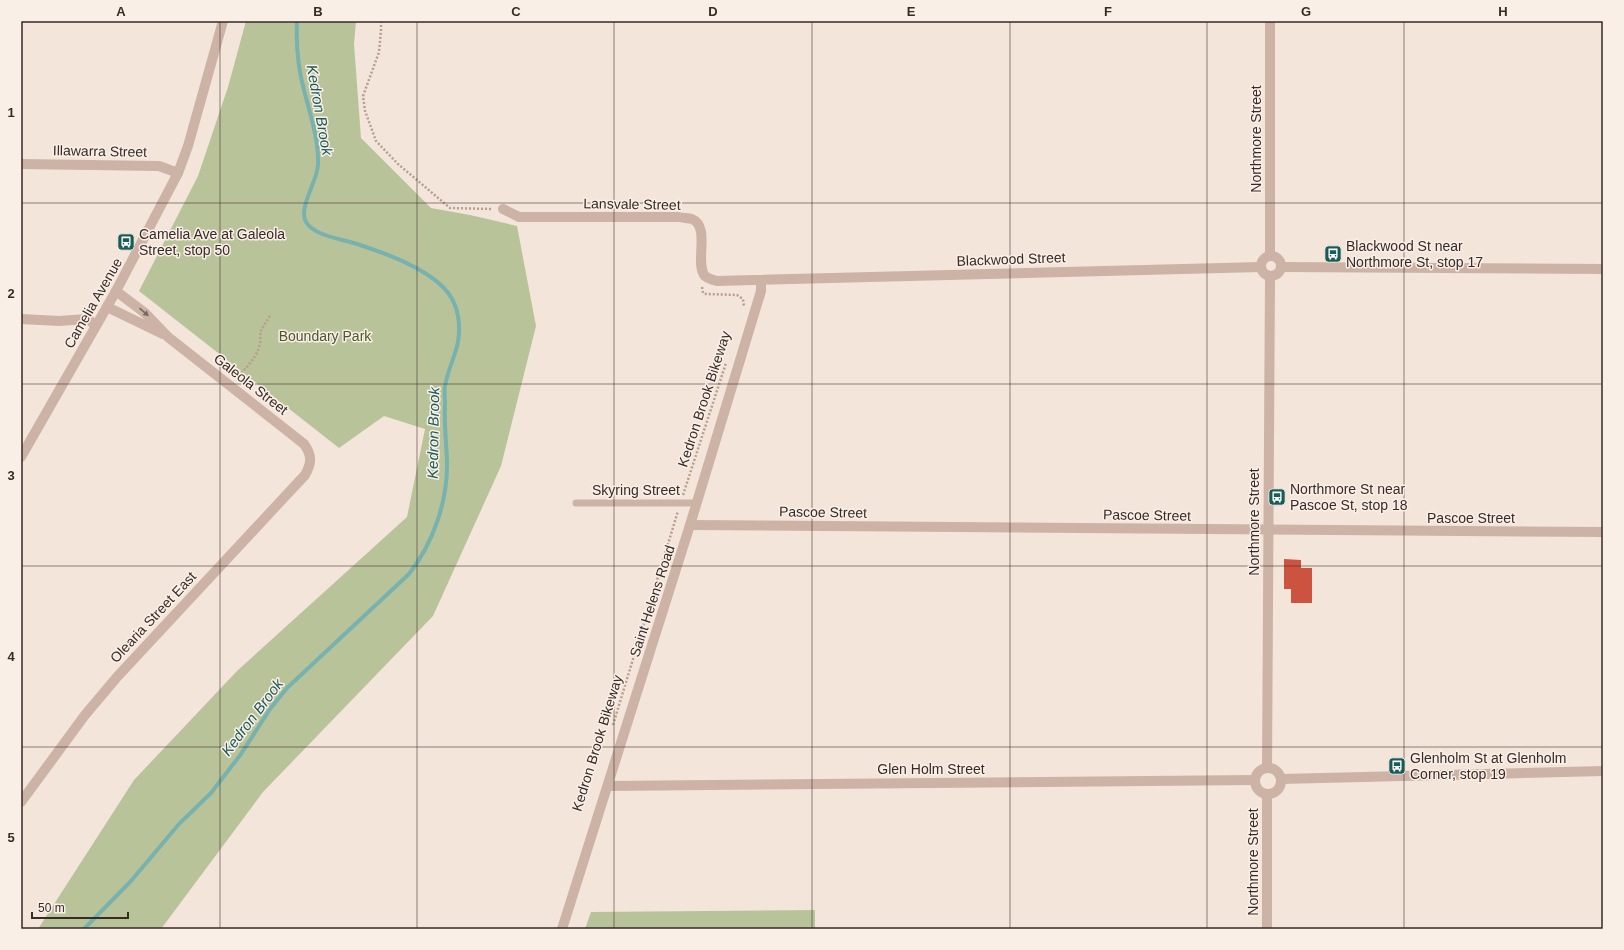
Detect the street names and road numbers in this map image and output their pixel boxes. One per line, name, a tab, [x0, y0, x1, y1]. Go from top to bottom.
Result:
street label: Northmore Street	[1248, 85, 1264, 193]
street label: Illawarra Street	[53, 142, 147, 160]
street label: Lansvale Street	[583, 195, 681, 213]
street label: Blackwood Street	[956, 249, 1066, 269]
street label: Camelia Avenue	[61, 255, 125, 351]
street label: Kedron Brook Bikeway	[675, 329, 733, 469]
street label: Galeola Street	[211, 350, 291, 418]
street label: Northmore Street	[1246, 468, 1262, 576]
street label: Skyring Street	[592, 482, 680, 498]
street label: Pascoe Street	[779, 503, 867, 521]
street label: Pascoe Street	[1103, 506, 1191, 524]
street label: Pascoe Street	[1427, 510, 1515, 526]
street label: Saint Helens Road	[626, 543, 678, 659]
street label: Olearia Street East	[107, 568, 199, 666]
street label: Kedron Brook Bikeway	[569, 673, 625, 813]
street label: Glen Holm Street	[877, 761, 985, 777]
street label: Northmore Street	[1245, 808, 1261, 916]

